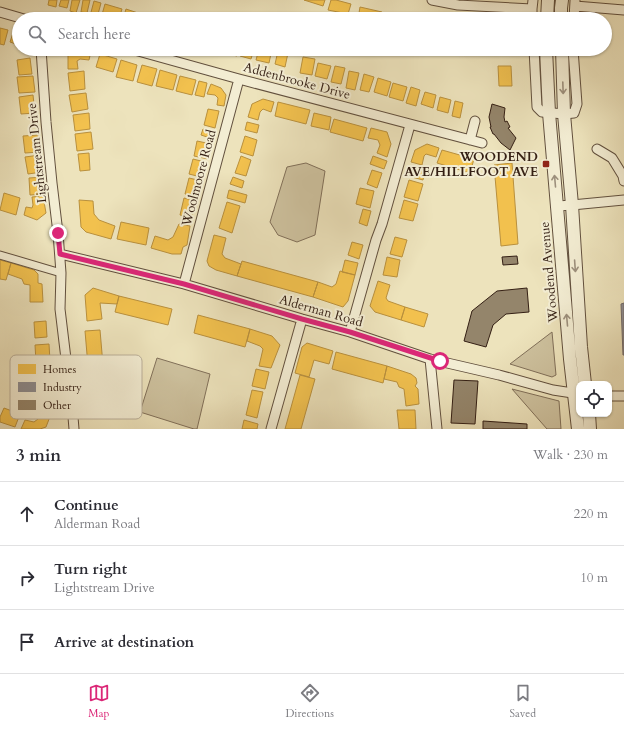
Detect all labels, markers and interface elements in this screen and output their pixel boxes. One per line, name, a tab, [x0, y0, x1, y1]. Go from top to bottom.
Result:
search box	[12, 12, 612, 56]
icon: search	[26, 23, 48, 45]
text: Search here	[58, 24, 131, 44]
street label: Addenbrooke Drive	[242, 58, 353, 104]
one-way arrow	[560, 81, 567, 94]
street label: Lightstream Drive	[23, 102, 51, 204]
street label: Woolmoore Road	[177, 128, 221, 229]
place label: WOODEND AVE/HILLFOOT AVE	[404, 148, 538, 181]
marker: WOODEND AVE/HILLFOOT AVE	[541, 159, 551, 169]
one-way arrow	[552, 175, 559, 188]
street label: Woodend Avenue	[536, 221, 562, 324]
route end	[49, 224, 67, 242]
one-way arrow	[572, 259, 579, 272]
street label: Alderman Road	[277, 290, 365, 332]
one-way arrow	[563, 314, 570, 327]
route start	[431, 352, 449, 370]
legend	[10, 355, 142, 419]
text: Homes	[43, 362, 76, 377]
text: Industry	[43, 380, 82, 395]
map controls	[576, 381, 612, 417]
button: locate	[576, 381, 612, 417]
text: Other	[43, 398, 72, 413]
text: 3 min	[16, 444, 61, 467]
text: Walk · 230 m	[533, 446, 608, 464]
text: Continue	[54, 495, 119, 515]
icon: ahead	[16, 503, 38, 525]
text: 220 m	[574, 505, 608, 523]
text: Alderman Road	[54, 515, 140, 533]
text: Turn right	[54, 559, 127, 579]
icon: right	[16, 567, 38, 589]
text: 10 m	[580, 569, 608, 587]
text: Lightstream Drive	[54, 579, 155, 597]
icon: arrive	[16, 631, 38, 653]
text: Arrive at destination	[54, 632, 194, 652]
tab: Map	[88, 682, 110, 721]
tab: Directions	[285, 682, 334, 721]
tab: Saved	[510, 682, 536, 721]

